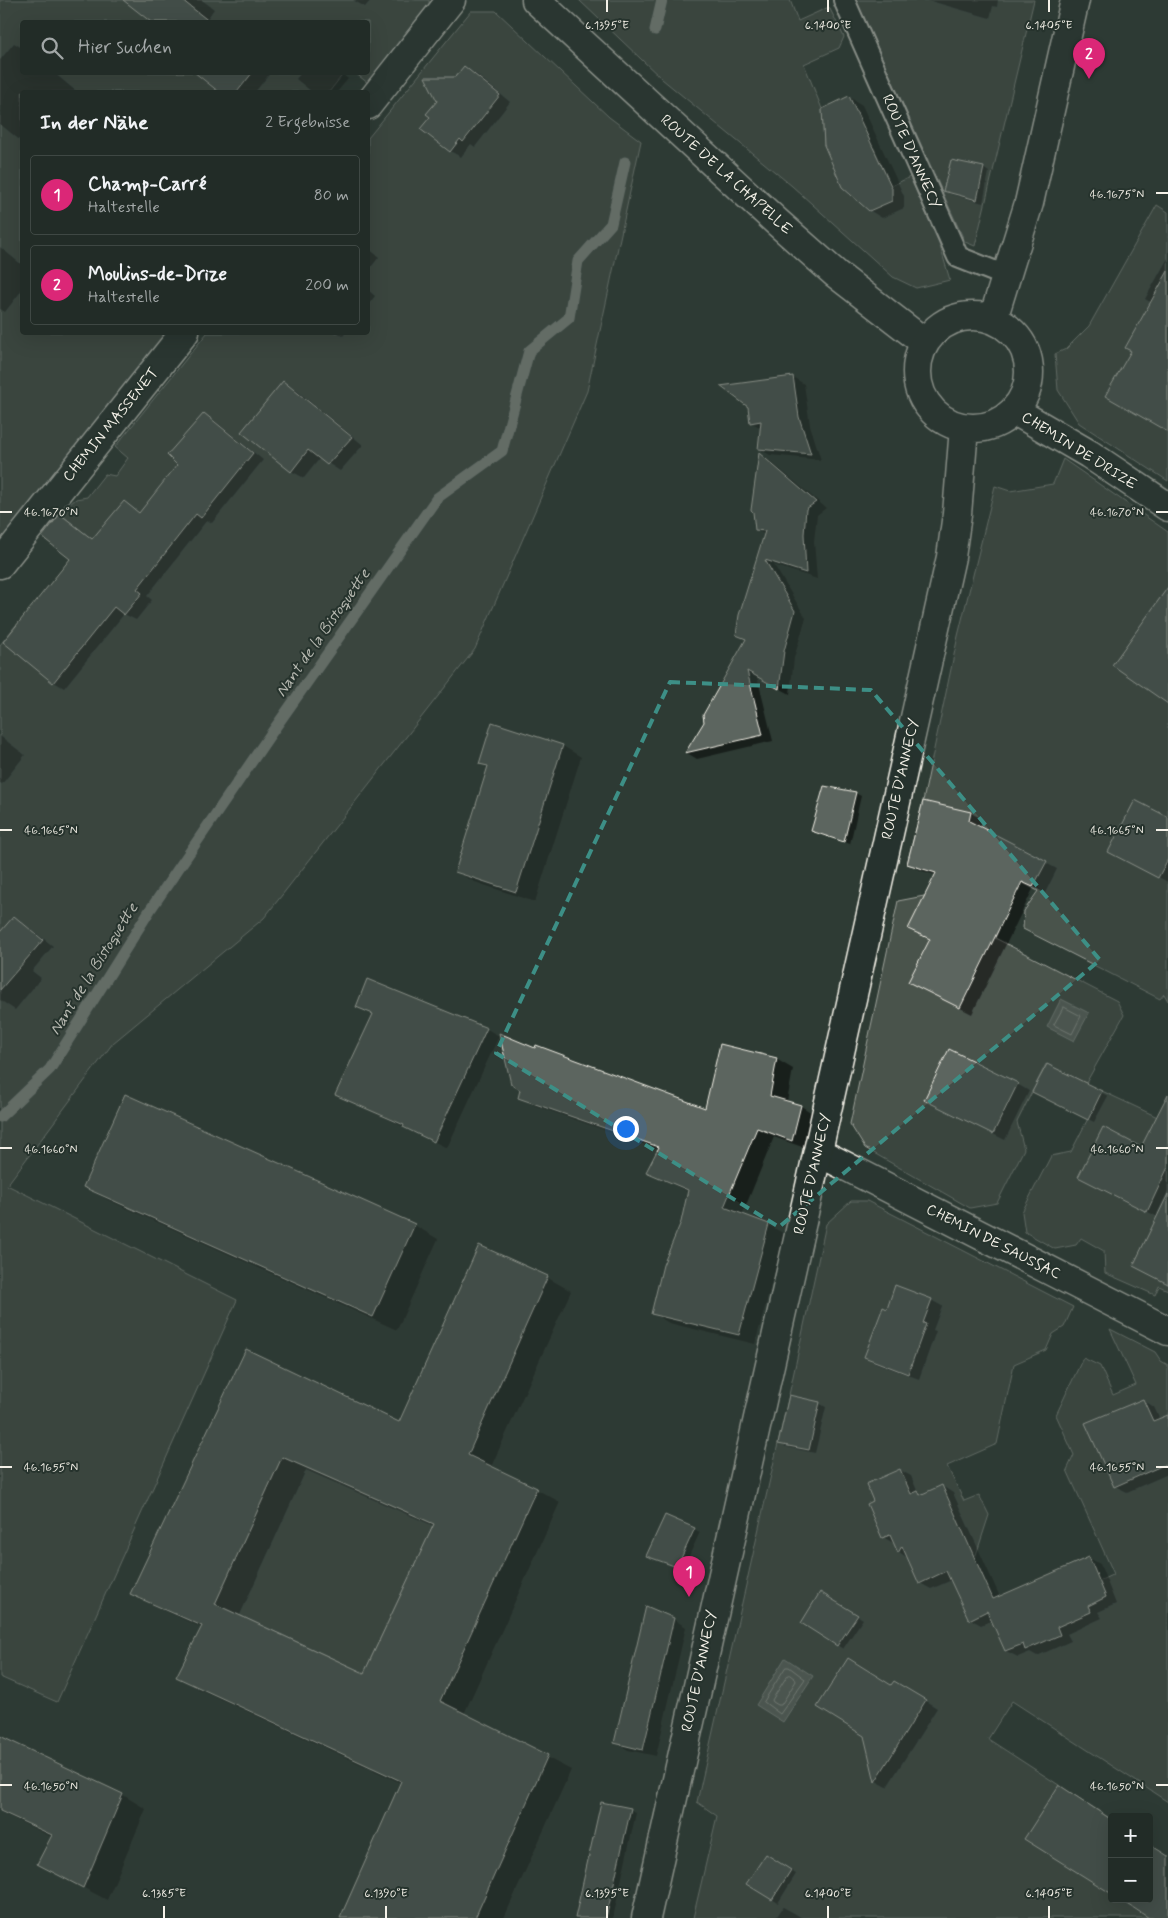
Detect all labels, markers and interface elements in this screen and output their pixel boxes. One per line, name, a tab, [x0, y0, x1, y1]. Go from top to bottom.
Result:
text: 6.1395°E	[585, 18, 629, 34]
text: 6.1400°E	[805, 18, 851, 34]
text: 6.1405°E	[1025, 18, 1073, 34]
search box	[20, 20, 370, 75]
icon: search	[38, 34, 66, 62]
text: Hier suchen	[78, 35, 172, 60]
pin: 2	[1073, 38, 1105, 79]
street label: ROUTE D'ANNECY	[877, 91, 945, 213]
text: In der Nähe	[40, 109, 148, 137]
street label: ROUTE DE LA CHAPELLE	[656, 110, 796, 240]
text: 2 Ergebnisse	[265, 112, 350, 133]
text: Champ-Carré	[88, 172, 206, 197]
text: 1	[53, 185, 61, 206]
text: 80 m	[314, 185, 349, 206]
text: 46.1675°N	[1090, 187, 1144, 203]
text: Haltestelle	[88, 197, 160, 218]
text: Moulins-de-Drize	[88, 262, 227, 287]
text: 2	[53, 275, 61, 296]
text: 200 m	[305, 275, 349, 296]
text: Haltestelle	[88, 287, 160, 308]
street label: CHEMIN MASSENET	[59, 364, 163, 486]
street label: CHEMIN DE DRIZE	[1017, 407, 1141, 495]
text: 46.1670°N	[24, 505, 78, 521]
text: 46.1670°N	[1090, 505, 1144, 521]
water label: Nant de la Bistoquette	[271, 564, 376, 701]
street label: ROUTE D'ANNECY	[877, 716, 925, 842]
text: 46.1665°N	[24, 823, 78, 839]
text: 46.1665°N	[1090, 823, 1144, 839]
water label: Nant de la Bistoquette	[45, 898, 144, 1039]
street label: ROUTE D'ANNECY	[789, 1111, 837, 1237]
your location	[613, 1116, 639, 1142]
text: 46.1660°N	[25, 1142, 77, 1158]
text: 46.1660°N	[1091, 1142, 1143, 1158]
street label: CHEMIN DE SAUSSAC	[922, 1199, 1064, 1285]
text: 46.1655°N	[24, 1460, 78, 1476]
text: 46.1655°N	[1090, 1460, 1144, 1476]
pin: 1	[673, 1556, 705, 1597]
street label: ROUTE D'ANNECY	[677, 1608, 723, 1734]
text: 46.1650°N	[24, 1779, 78, 1795]
text: 46.1650°N	[1090, 1779, 1144, 1795]
map controls	[1108, 1813, 1153, 1903]
button: +	[1108, 1813, 1153, 1858]
button: −	[1108, 1858, 1153, 1903]
text: 6.1385°E	[142, 1886, 186, 1902]
text: 6.1390°E	[364, 1886, 408, 1902]
text: 6.1395°E	[585, 1886, 629, 1902]
text: 6.1400°E	[805, 1886, 851, 1902]
text: 6.1405°E	[1025, 1886, 1073, 1902]

